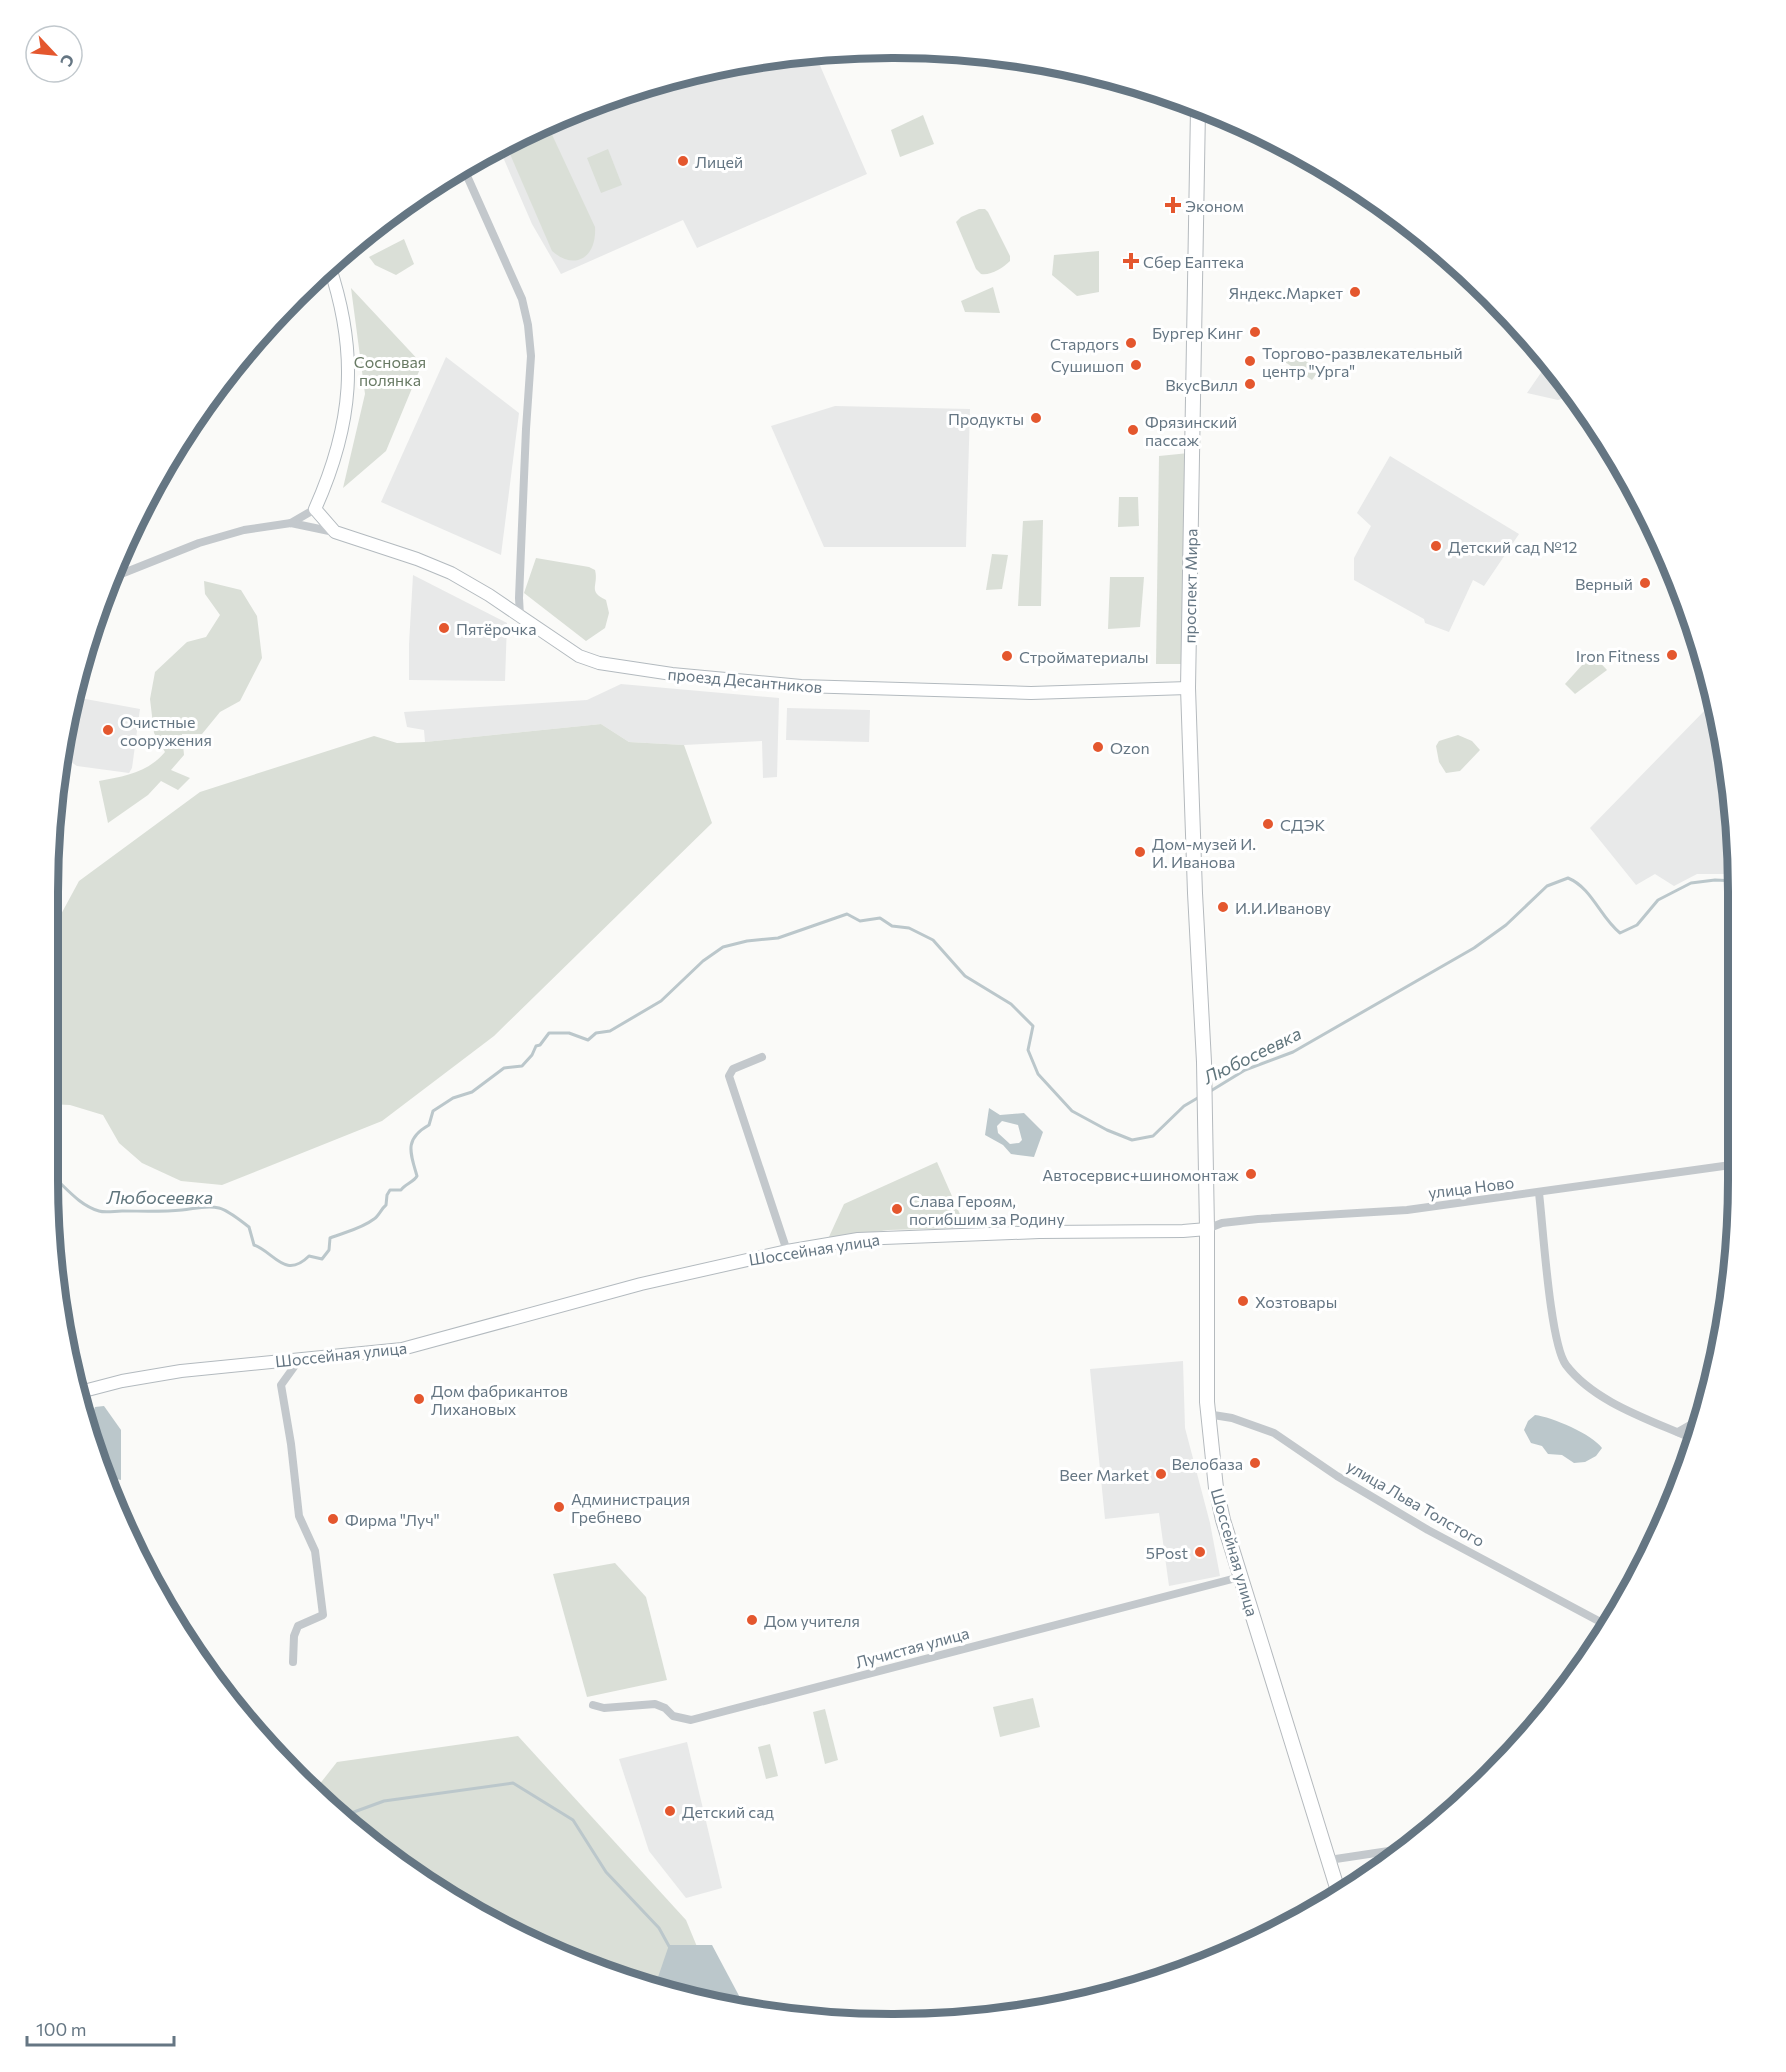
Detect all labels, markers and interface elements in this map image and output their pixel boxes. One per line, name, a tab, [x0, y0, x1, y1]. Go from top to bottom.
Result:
north arrow	[24, 24, 84, 84]
text: С	[57, 52, 79, 70]
place label: Лицей	[695, 152, 743, 171]
marker: Лицей	[676, 154, 690, 168]
place label: Эконом	[1185, 196, 1244, 215]
marker: Эконом	[1166, 198, 1180, 212]
place label: Сбер Еаптека	[1143, 252, 1244, 271]
marker: Сбер Еаптека	[1124, 254, 1138, 268]
place label: Яндекс.Маркет	[1229, 283, 1343, 302]
marker: Яндекс.Маркет	[1348, 285, 1362, 299]
place label: Бургер Кинг	[1152, 323, 1243, 342]
marker: Бургер Кинг	[1248, 325, 1262, 339]
place label: Стардогs	[1050, 334, 1119, 353]
marker: Стардогs	[1124, 336, 1138, 350]
place label: Торгово-развлекательный центр "Урга"	[1262, 343, 1463, 380]
park label: Сосновая полянка	[354, 352, 426, 389]
marker: Торгово-развлекательный центр "Урга"	[1243, 354, 1257, 368]
place label: Сушишоп	[1051, 356, 1124, 375]
marker: Сушишоп	[1129, 358, 1143, 372]
place label: ВкусВилл	[1165, 375, 1238, 394]
marker: ВкусВилл	[1243, 377, 1257, 391]
place label: Продукты	[948, 409, 1024, 428]
marker: Продукты	[1029, 411, 1043, 425]
place label: Фрязинский пассаж	[1145, 412, 1237, 449]
marker: Фрязинский пассаж	[1126, 423, 1140, 437]
street label: проспект Мира	[1179, 528, 1201, 644]
place label: Детский сад №12	[1448, 537, 1578, 556]
marker: Детский сад №12	[1429, 539, 1443, 553]
place label: Верный	[1575, 574, 1633, 593]
marker: Верный	[1638, 576, 1652, 590]
place label: Пятёрочка	[456, 619, 536, 638]
marker: Пятёрочка	[437, 621, 451, 635]
place label: Iron Fitness	[1576, 646, 1660, 665]
place label: Стройматериалы	[1019, 647, 1149, 666]
marker: Iron Fitness	[1665, 648, 1679, 662]
marker: Стройматериалы	[1000, 649, 1014, 663]
street label: проезд Десантников	[667, 664, 823, 696]
place label: Очистные сооружения	[120, 712, 212, 749]
marker: Очистные сооружения	[101, 723, 115, 737]
place label: Ozon	[1110, 738, 1150, 757]
marker: Ozon	[1091, 740, 1105, 754]
place label: СДЭК	[1280, 815, 1325, 834]
marker: СДЭК	[1261, 817, 1275, 831]
place label: Дом-музей И. И. Иванова	[1152, 834, 1256, 871]
marker: Дом-музей И. И. Иванова	[1133, 845, 1147, 859]
place label: И.И.Иванову	[1235, 898, 1331, 917]
marker: И.И.Иванову	[1216, 900, 1230, 914]
water label: Любосеевка	[1198, 1022, 1305, 1089]
place label: Автосервис+шиномонтаж	[1042, 1165, 1239, 1184]
marker: Автосервис+шиномонтаж	[1244, 1167, 1258, 1181]
street label: улица Ново	[1427, 1172, 1515, 1202]
water label: Любосеевка	[106, 1186, 213, 1208]
place label: Слава Героям, погибшим за Родину	[909, 1191, 1065, 1228]
marker: Слава Героям, погибшим за Родину	[890, 1202, 904, 1216]
street label: Шоссейная улица	[747, 1229, 881, 1269]
place label: Хозтовары	[1255, 1292, 1337, 1311]
marker: Хозтовары	[1236, 1294, 1250, 1308]
street label: Шоссейная улица	[274, 1338, 408, 1370]
place label: Дом фабрикантов Лихановых	[431, 1381, 568, 1418]
marker: Дом фабрикантов Лихановых	[412, 1392, 426, 1406]
place label: Велобаза	[1171, 1454, 1243, 1473]
marker: Велобаза	[1248, 1456, 1262, 1470]
street label: улица Льва Толстого	[1344, 1456, 1488, 1550]
place label: Beer Market	[1059, 1465, 1149, 1484]
marker: Beer Market	[1154, 1467, 1168, 1481]
street label: Шоссейная улица	[1208, 1486, 1262, 1618]
place label: Администрация Гребнево	[571, 1489, 690, 1526]
marker: Администрация Гребнево	[552, 1500, 566, 1514]
place label: Фирма "Луч"	[345, 1510, 440, 1529]
marker: Фирма "Луч"	[326, 1512, 340, 1526]
place label: 5Post	[1146, 1543, 1188, 1562]
marker: 5Post	[1193, 1545, 1207, 1559]
place label: Дом учителя	[764, 1611, 860, 1630]
marker: Дом учителя	[745, 1613, 759, 1627]
street label: Лучистая улица	[853, 1623, 971, 1671]
place label: Детский сад	[682, 1802, 774, 1821]
marker: Детский сад	[663, 1804, 677, 1818]
scale bar	[27, 2009, 174, 2047]
text: 100 m	[36, 2018, 86, 2040]

